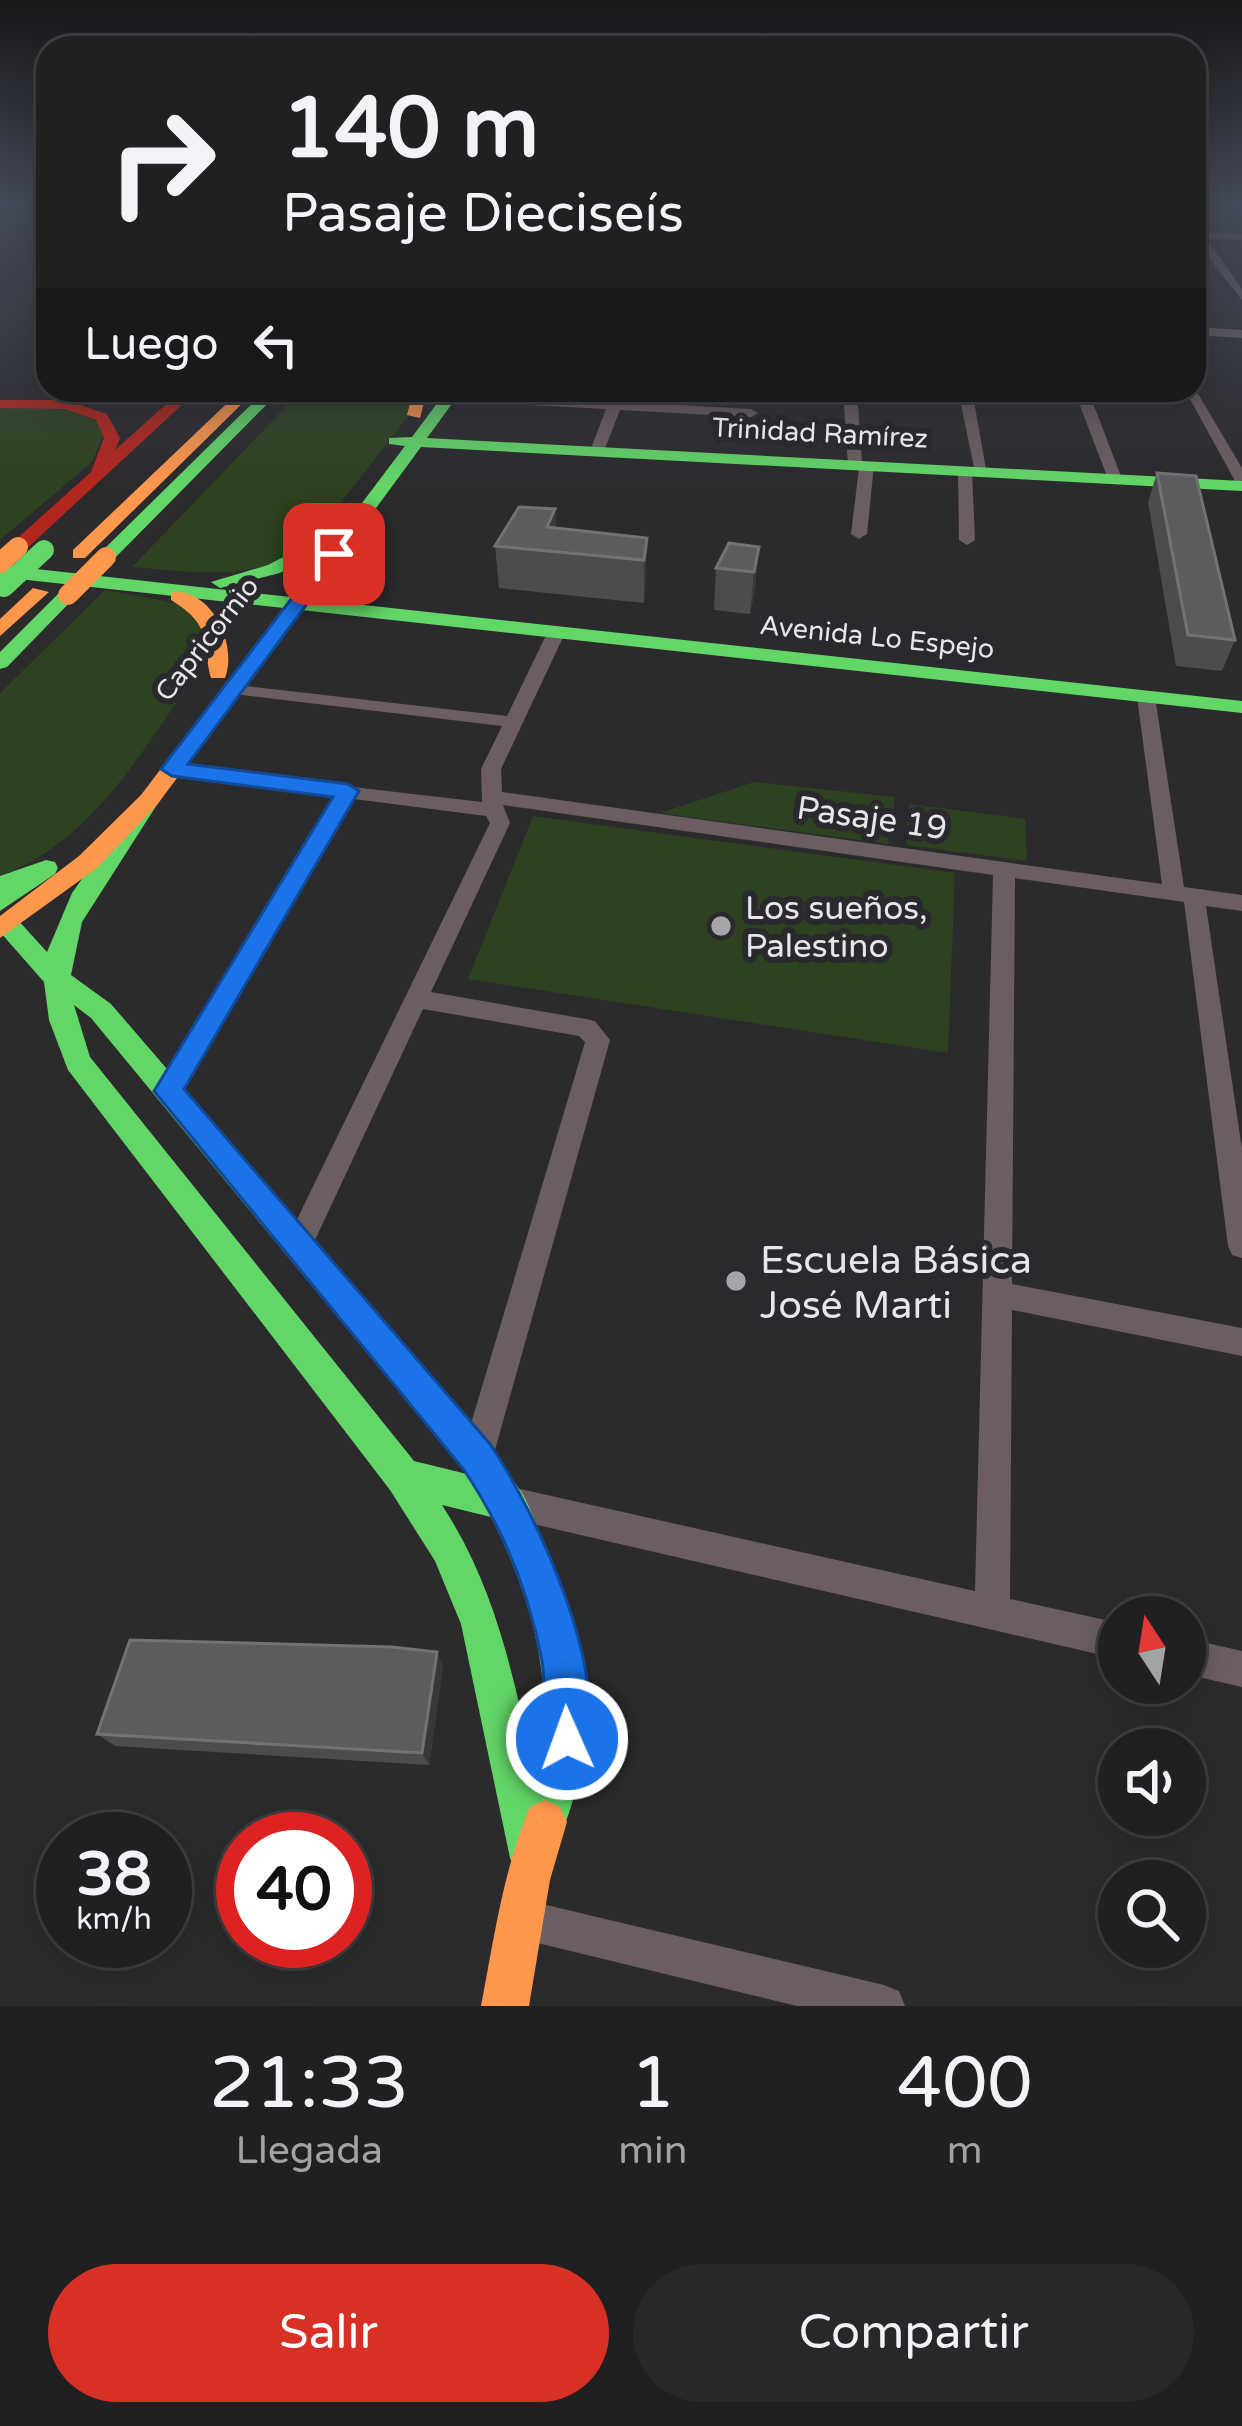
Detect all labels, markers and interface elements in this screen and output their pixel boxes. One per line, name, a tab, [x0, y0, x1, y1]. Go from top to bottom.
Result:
text: 140 m	[282, 79, 539, 180]
icon: right	[84, 84, 240, 240]
text: Pasaje Dieciseís	[282, 181, 684, 246]
icon: left	[243, 312, 309, 378]
text: Luego	[84, 318, 219, 372]
street label: Trinidad Ramírez	[711, 411, 929, 456]
pin	[283, 503, 385, 605]
icon: arrive	[301, 521, 367, 587]
street label: Capricornio	[149, 571, 266, 708]
street label: Avenida Lo Espejo	[758, 609, 996, 666]
street label: Pasaje 19	[794, 789, 949, 848]
place label: Los sueños, Palestino	[745, 889, 928, 966]
marker: Los sueños, Palestino	[708, 913, 734, 939]
place label: Escuela Básica José Marti	[760, 1237, 1032, 1329]
marker: Escuela Básica José Marti	[723, 1268, 749, 1294]
north arrow	[1098, 1596, 1206, 1704]
map controls	[1098, 1596, 1206, 1968]
position arrow	[504, 1676, 630, 1802]
button: sound	[1098, 1728, 1206, 1836]
speed limit sign: 40	[216, 1812, 372, 1968]
text: 38	[76, 1839, 152, 1911]
button: search	[1098, 1860, 1206, 1968]
text: km/h	[76, 1901, 152, 1938]
text: 21:33	[209, 2041, 409, 2128]
text: 1	[630, 2041, 676, 2128]
text: 400	[897, 2041, 1033, 2128]
text: Llegada	[236, 2127, 383, 2174]
text: min	[618, 2127, 688, 2174]
text: m	[947, 2127, 983, 2174]
button: Salir	[48, 2264, 609, 2402]
button: Compartir	[633, 2264, 1194, 2402]

